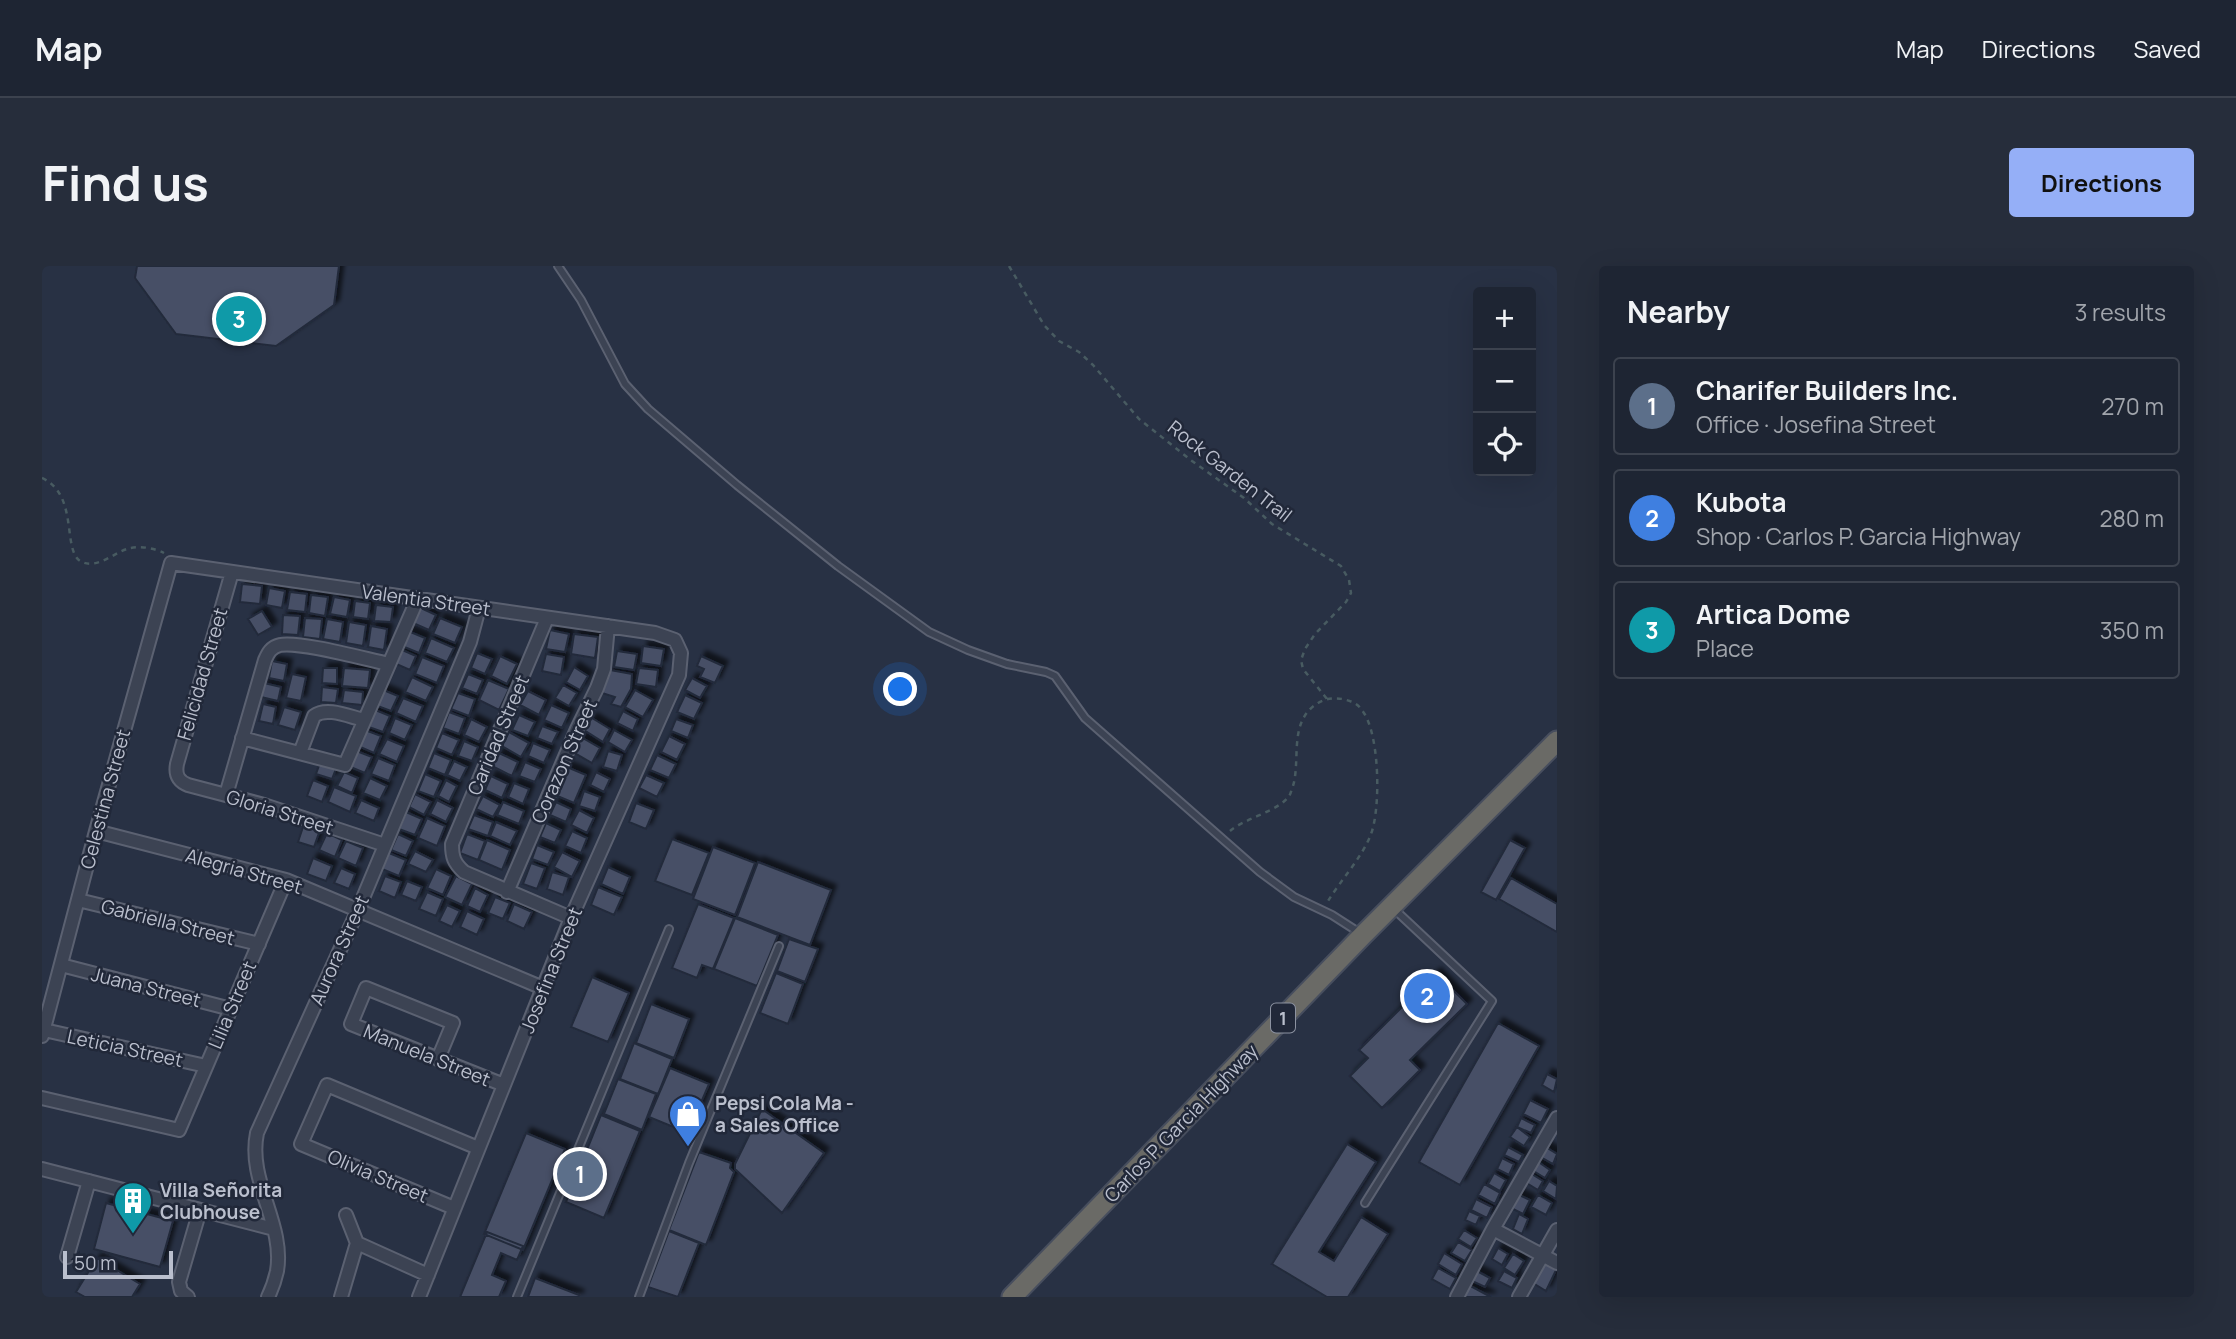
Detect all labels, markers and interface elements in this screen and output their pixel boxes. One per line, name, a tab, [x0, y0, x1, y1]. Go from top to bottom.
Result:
text: Map	[35, 26, 103, 71]
text: Map	[1896, 32, 1944, 65]
text: Directions	[1982, 32, 2095, 65]
text: Saved	[2133, 32, 2201, 65]
button: Directions	[2009, 148, 2194, 217]
text: Find us	[42, 149, 209, 216]
map controls	[1473, 287, 1536, 476]
button: +	[1473, 287, 1536, 350]
text: Nearby	[1627, 291, 1730, 332]
pin: 3	[216, 293, 262, 345]
text: 3 results	[2075, 296, 2166, 328]
button: −	[1473, 350, 1536, 413]
text: Charifer Builders Inc.	[1696, 372, 1958, 408]
text: 1	[1647, 390, 1657, 422]
text: 270 m	[2101, 390, 2164, 422]
text: Office · Josefina Street	[1696, 408, 1936, 440]
button: locate	[1473, 413, 1536, 476]
street label: Rock Garden Trail	[1162, 414, 1298, 528]
text: Kubota	[1696, 484, 1787, 520]
text: 2	[1645, 502, 1659, 534]
text: 280 m	[2099, 502, 2164, 534]
text: Shop · Carlos P. Garcia Highway	[1696, 520, 2021, 552]
street label: Valentia Street	[360, 578, 492, 622]
text: Artica Dome	[1696, 596, 1850, 632]
street label: Felicidad Street	[171, 605, 233, 743]
text: 3	[1645, 614, 1659, 646]
text: 350 m	[2100, 614, 2164, 646]
text: Place	[1696, 632, 1754, 664]
street label: Caridad Street	[461, 671, 535, 799]
your location	[883, 672, 917, 706]
street label: Corazon Street	[525, 695, 603, 827]
street label: Celestina Street	[74, 726, 136, 872]
street label: Gloria Street	[223, 783, 337, 841]
street label: Alegria Street	[183, 842, 305, 900]
street label: Aurora Street	[303, 891, 375, 1009]
street label: Gabriella Street	[99, 893, 237, 951]
street label: Josefina Street	[514, 903, 588, 1037]
street label: Lilia Street	[202, 957, 262, 1053]
street label: Juana Street	[88, 961, 204, 1013]
pin: 2	[1404, 970, 1450, 1022]
road number: 1	[1271, 1004, 1295, 1032]
street label: Manuela Street	[360, 1018, 494, 1092]
street label: Leticia Street	[65, 1023, 185, 1073]
street label: Carlos P. Garcia Highway	[1098, 1038, 1264, 1208]
place label: Pepsi Cola Ma - a Sales Office	[715, 1090, 854, 1138]
shop icon: Pepsi Cola Ma - a Sales Office	[667, 1093, 709, 1148]
street label: Olivia Street	[324, 1143, 432, 1209]
pin: 1	[557, 1148, 603, 1200]
place label: Villa Señorita Clubhouse	[160, 1177, 282, 1225]
building icon: Villa Señorita Clubhouse	[112, 1180, 154, 1235]
scale bar	[63, 1248, 173, 1280]
text: 50 m	[74, 1250, 116, 1276]

